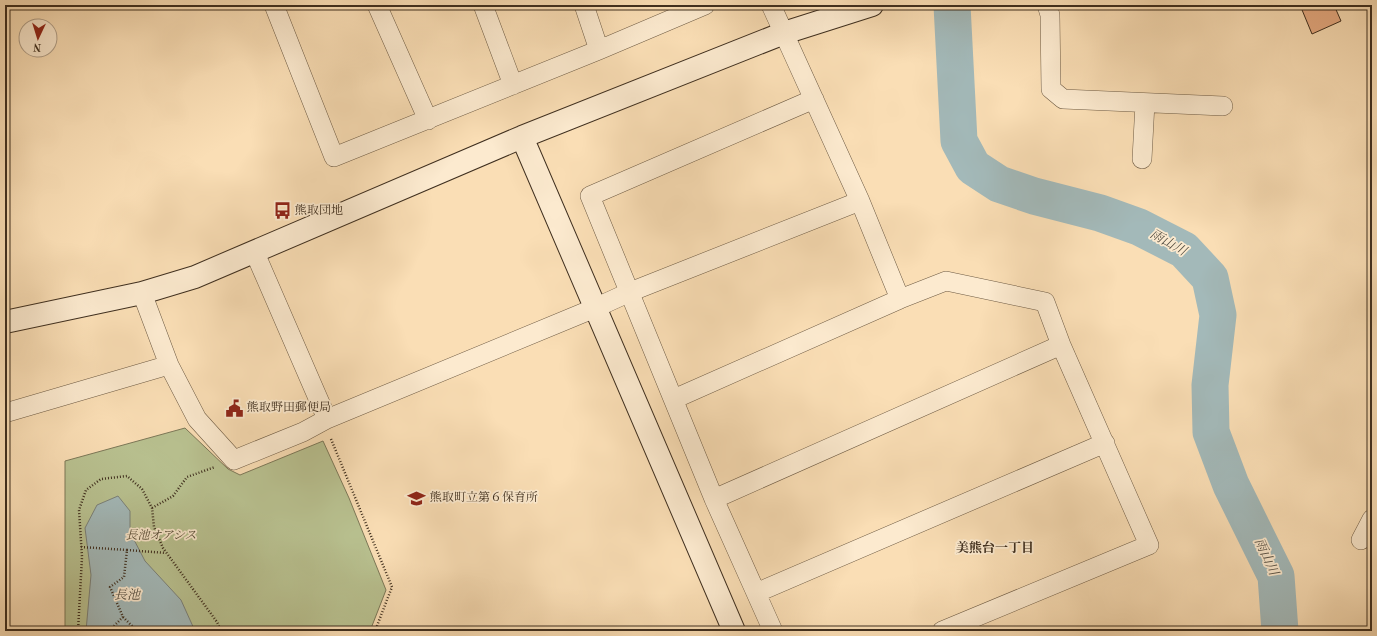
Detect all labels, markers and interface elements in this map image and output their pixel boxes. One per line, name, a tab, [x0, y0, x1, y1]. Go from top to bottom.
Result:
north arrow	[18, 18, 58, 58]
text: N	[32, 41, 42, 52]
bus stop icon: 熊取団地	[272, 201, 292, 221]
place label: 熊取団地	[295, 203, 343, 217]
water label: 雨山川	[1148, 227, 1190, 259]
public building icon: 熊取野田郵便局	[224, 398, 244, 418]
place label: 熊取野田郵便局	[247, 400, 331, 414]
school or university icon: 熊取町立第６保育所	[407, 488, 427, 508]
place label: 熊取町立第６保育所	[430, 490, 538, 504]
park label: 長池オアシス	[126, 529, 196, 542]
water label: 雨山川	[1252, 536, 1282, 579]
district label: 美熊台一丁目	[956, 540, 1034, 555]
water label: 長池	[114, 588, 142, 602]

